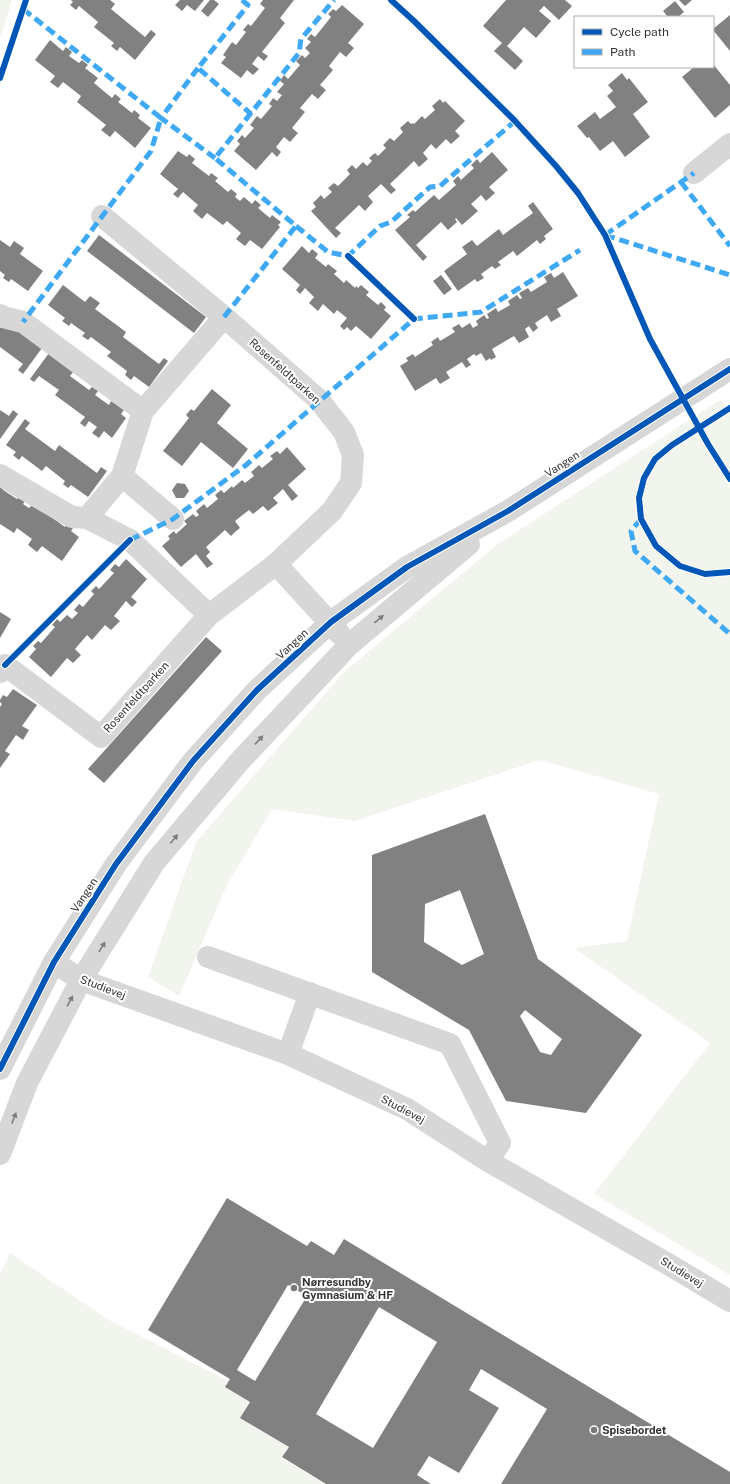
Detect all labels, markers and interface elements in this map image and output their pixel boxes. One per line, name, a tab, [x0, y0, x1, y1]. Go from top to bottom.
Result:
legend	[574, 16, 714, 68]
text: Cycle path	[610, 25, 669, 39]
text: Path	[610, 45, 636, 59]
street label: Rosenfeldtparken	[247, 336, 323, 406]
street label: Vangen	[543, 448, 581, 480]
one-way arrow	[373, 615, 384, 624]
street label: Vangen	[274, 626, 310, 662]
street label: Rosenfeldtparken	[101, 659, 171, 735]
one-way arrow	[254, 736, 263, 745]
one-way arrow	[170, 834, 179, 844]
street label: Vangen	[68, 876, 100, 914]
one-way arrow	[98, 942, 106, 952]
street label: Studievej	[79, 973, 128, 1001]
one-way arrow	[67, 995, 74, 1007]
street label: Studievej	[379, 1092, 427, 1126]
one-way arrow	[11, 1112, 17, 1124]
street label: Studievej	[658, 1255, 706, 1290]
place label: Nørresundby Gymnasium & HF	[302, 1276, 393, 1301]
marker: Nørresundby Gymnasium & HF	[289, 1283, 299, 1293]
place label: Spisebordet	[602, 1424, 667, 1436]
marker: Spisebordet	[589, 1425, 599, 1435]

